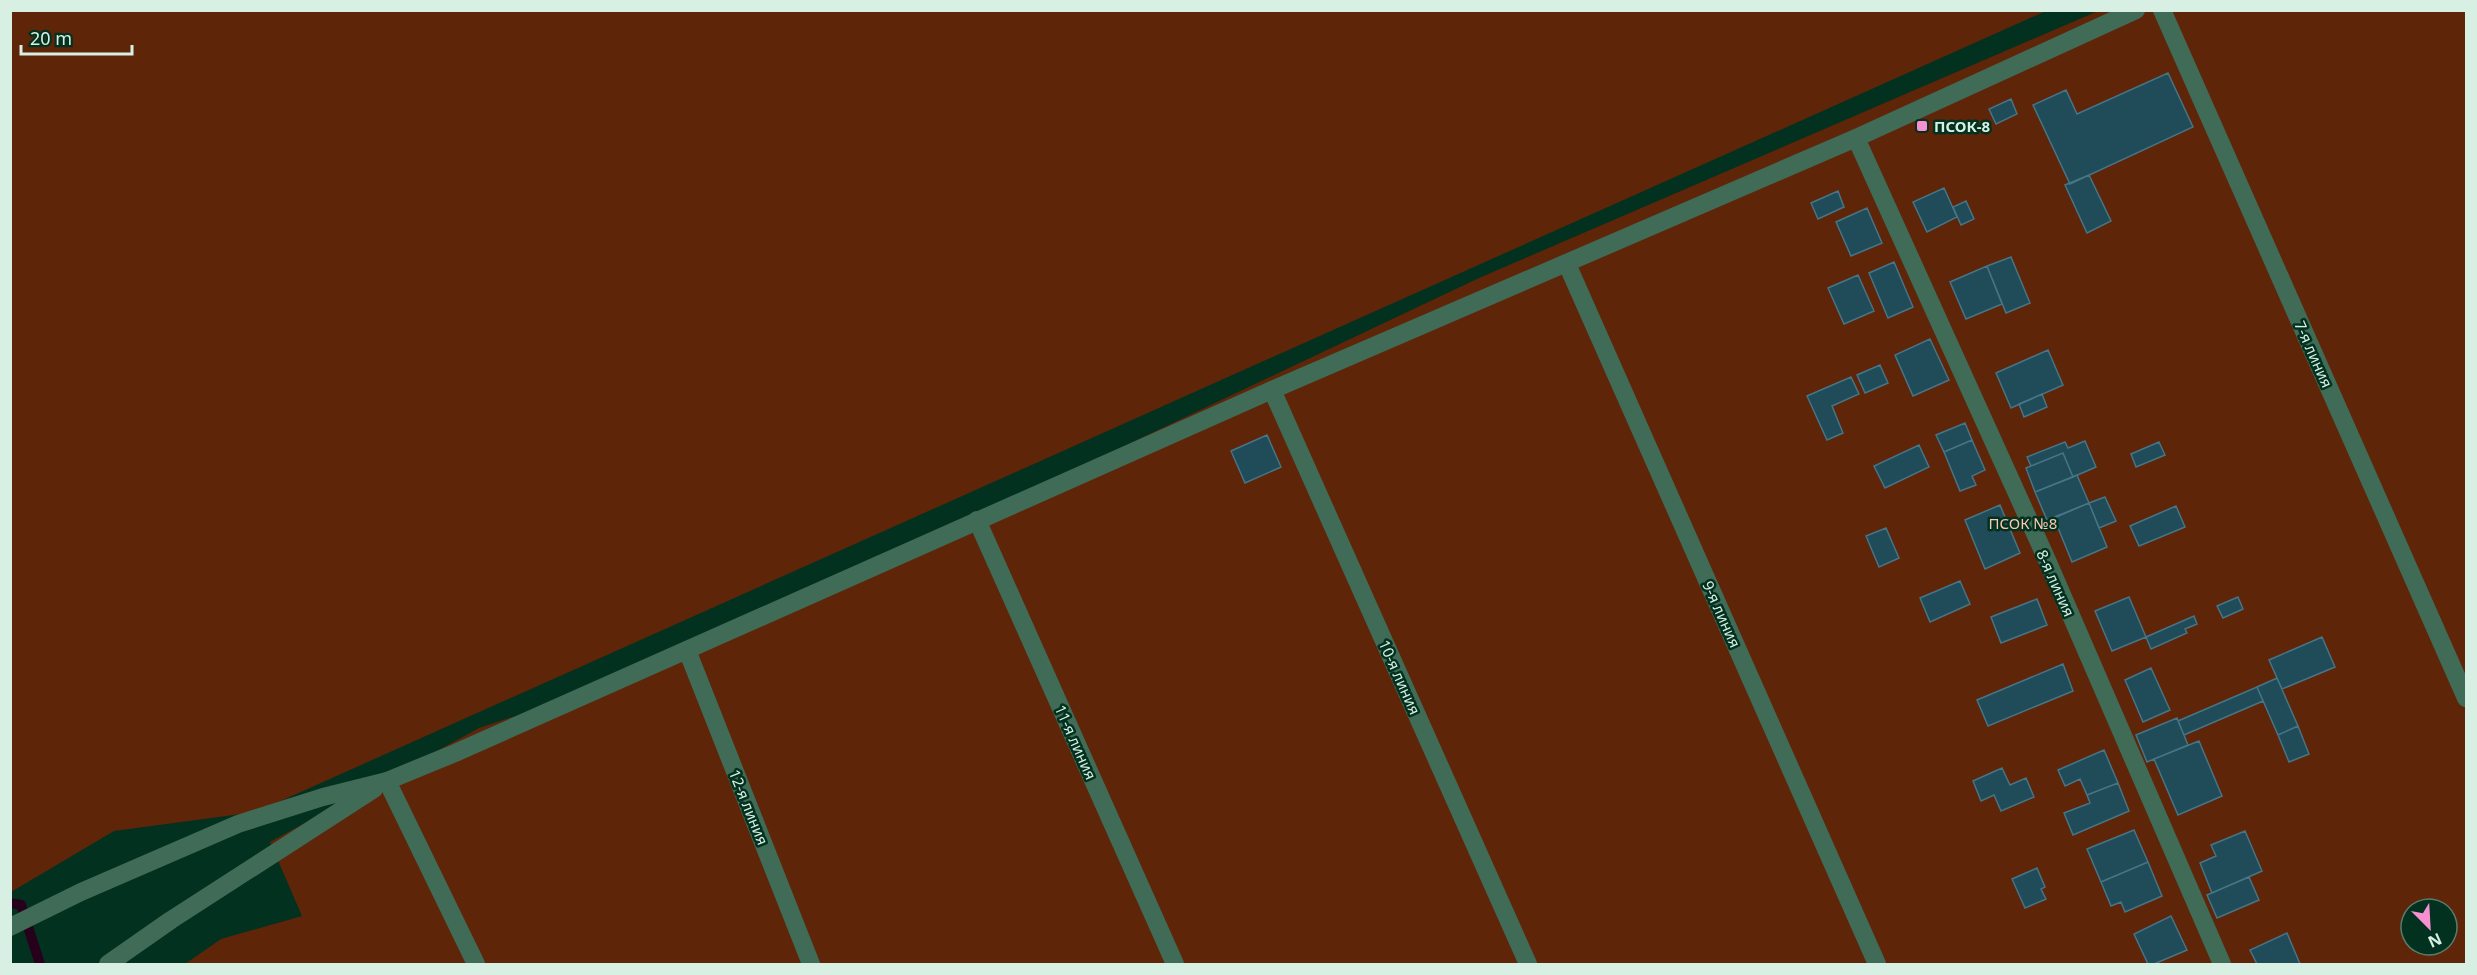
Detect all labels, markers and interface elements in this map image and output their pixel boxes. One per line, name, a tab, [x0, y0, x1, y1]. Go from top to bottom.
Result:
scale bar	[21, 18, 132, 56]
text: 20 m	[30, 26, 72, 50]
place label: ПСОК-8	[1934, 116, 1991, 136]
marker: ПСОК-8	[1915, 119, 1929, 133]
street label: 7-я линия	[2290, 317, 2338, 391]
park label: ПСОК №8	[1989, 513, 2057, 533]
street label: 8-я линия	[2032, 546, 2080, 620]
street label: 9-я линия	[1698, 577, 1746, 651]
street label: 10-я линия	[1375, 636, 1425, 718]
street label: 11-я линия	[1051, 701, 1101, 783]
street label: 12-я линия	[725, 766, 773, 848]
north arrow	[2399, 897, 2459, 957]
text: N	[2425, 928, 2446, 953]

